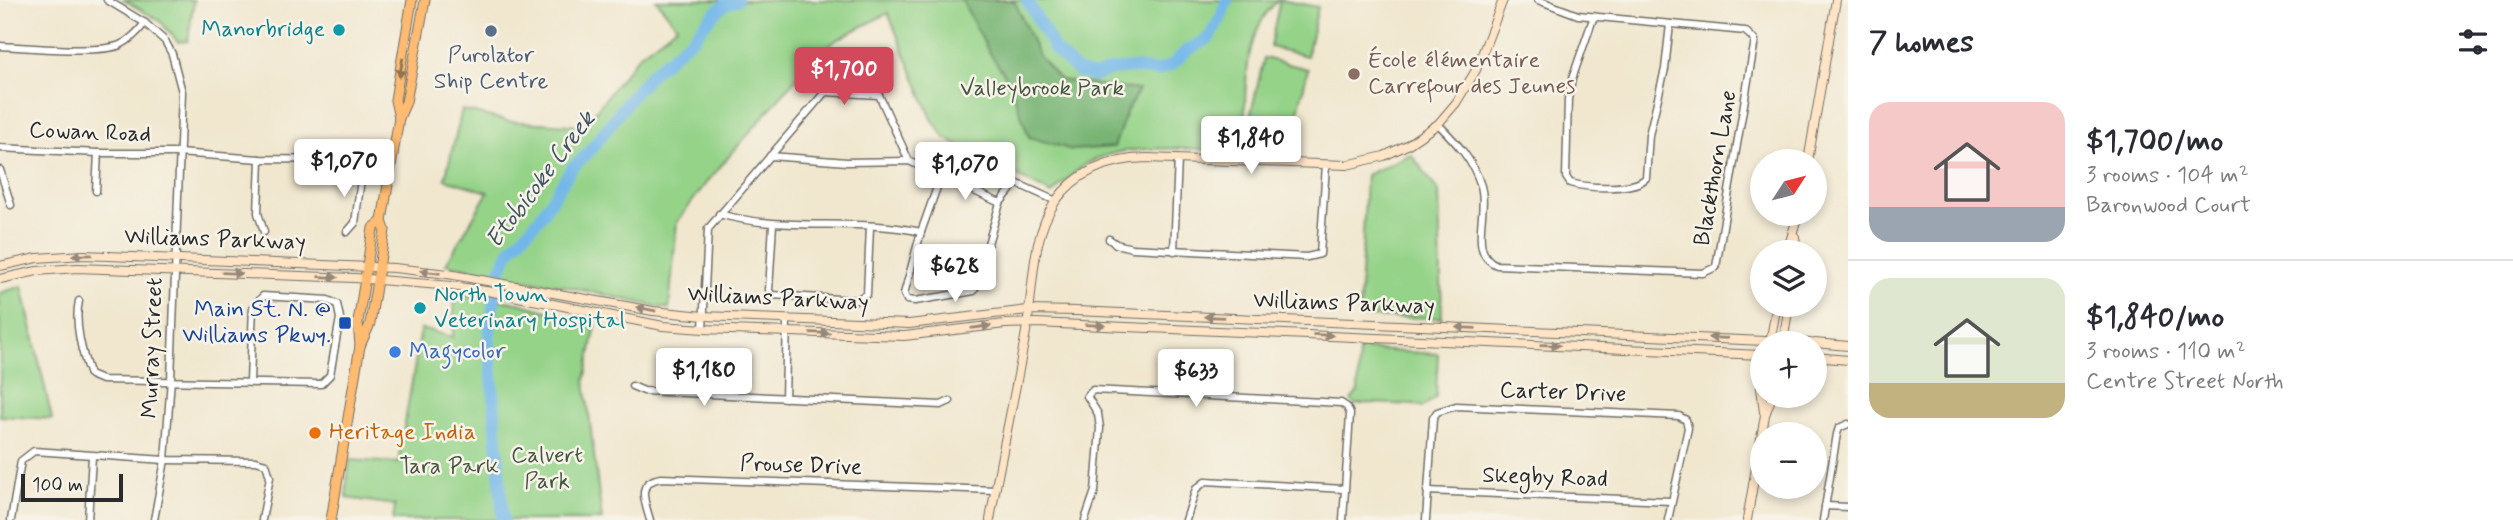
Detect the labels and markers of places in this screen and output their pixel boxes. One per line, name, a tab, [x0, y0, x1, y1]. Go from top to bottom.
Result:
place label: Manorbridge	[201, 15, 325, 45]
marker: Manorbridge	[331, 22, 347, 38]
marker: Purolator Ship Centre	[483, 23, 499, 39]
place label: Purolator Ship Centre	[434, 41, 548, 97]
place label: École élémentaire Carrefour des Jeunes	[1368, 45, 1575, 103]
pin: $1,700	[787, 48, 901, 107]
marker: École élémentaire Carrefour des Jeunes	[1346, 66, 1362, 82]
pin: $1,840	[1194, 116, 1308, 176]
pin: $1,070	[287, 140, 401, 199]
pin: $1,070	[908, 142, 1022, 202]
pin: $628	[914, 244, 996, 304]
place label: North Town Veterinary Hospital	[434, 280, 625, 336]
place label: Main St. N. @ Williams Pkwy.	[182, 295, 331, 351]
marker: North Town Veterinary Hospital	[412, 300, 428, 316]
marker: Main St. N. @ Williams Pkwy.	[337, 315, 353, 331]
place label: Magycolor	[409, 337, 506, 369]
marker: Magycolor	[387, 344, 403, 360]
pin: $1,180	[647, 348, 761, 408]
pin: $633	[1155, 350, 1237, 409]
place label: Heritage India	[329, 418, 476, 448]
marker: Heritage India	[307, 425, 323, 441]

